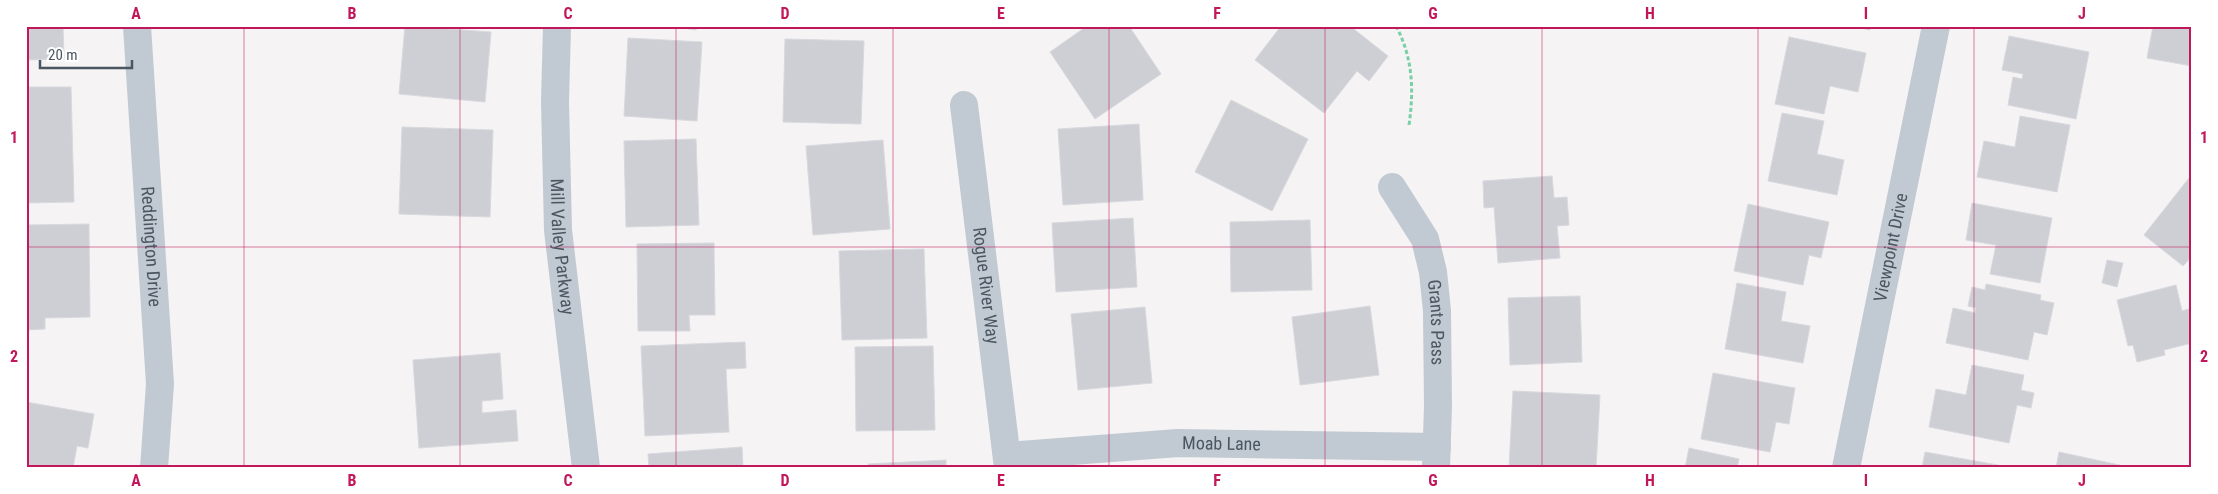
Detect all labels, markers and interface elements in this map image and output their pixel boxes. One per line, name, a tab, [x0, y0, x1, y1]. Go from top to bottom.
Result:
text: A	[131, 4, 141, 23]
text: B	[348, 4, 357, 23]
text: C	[563, 4, 573, 23]
text: D	[780, 4, 790, 23]
text: E	[997, 4, 1005, 23]
text: F	[1213, 4, 1221, 23]
text: G	[1428, 4, 1438, 23]
text: H	[1645, 4, 1655, 23]
text: I	[1864, 4, 1868, 23]
text: J	[2078, 4, 2086, 23]
scale bar	[40, 38, 132, 70]
text: 20 m	[48, 46, 78, 64]
text: 1	[10, 128, 18, 147]
text: 1	[2200, 128, 2208, 147]
street label: Mill Valley Parkway	[547, 178, 579, 316]
street label: Reddington Drive	[137, 186, 166, 307]
street label: Viewpoint Drive	[1869, 191, 1912, 304]
street label: Rogue River Way	[969, 226, 1004, 346]
street label: Grants Pass	[1424, 278, 1449, 365]
text: 2	[10, 347, 18, 366]
text: 2	[2200, 347, 2208, 366]
street label: Moab Lane	[1182, 432, 1261, 454]
text: A	[131, 471, 141, 490]
text: B	[348, 471, 357, 490]
text: C	[563, 471, 573, 490]
text: D	[780, 471, 790, 490]
text: E	[997, 471, 1005, 490]
text: F	[1213, 471, 1221, 490]
text: G	[1428, 471, 1438, 490]
text: H	[1645, 471, 1655, 490]
text: I	[1864, 471, 1868, 490]
text: J	[2078, 471, 2086, 490]

